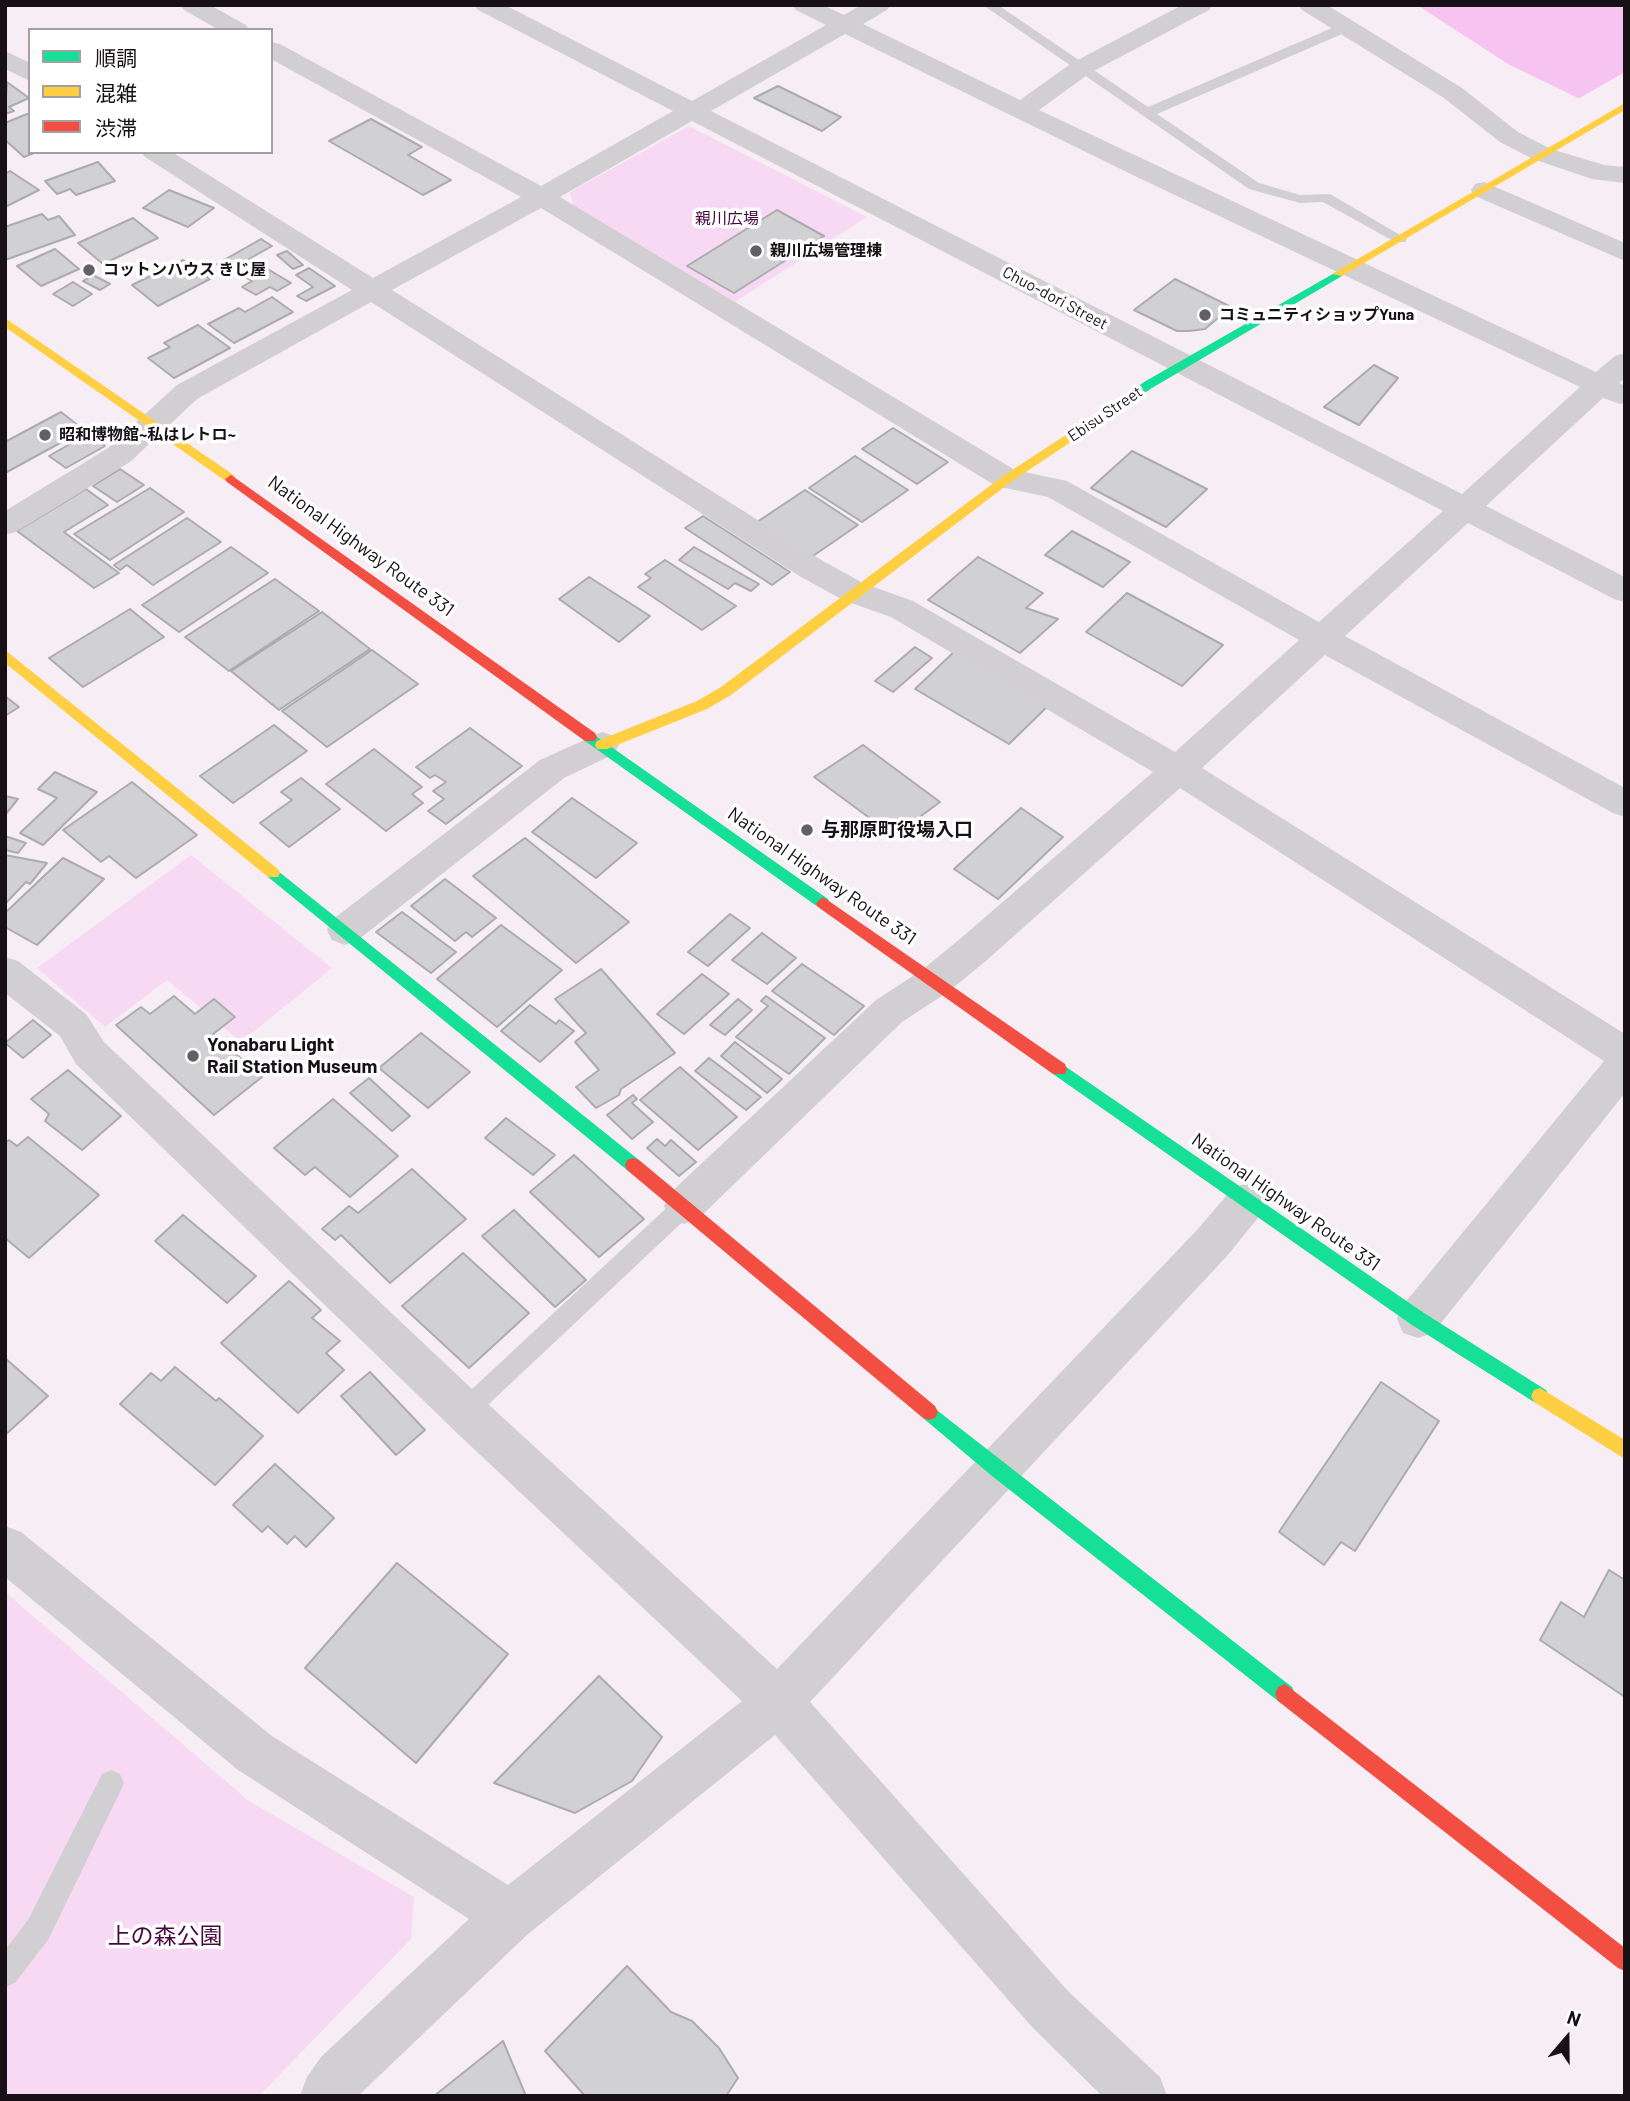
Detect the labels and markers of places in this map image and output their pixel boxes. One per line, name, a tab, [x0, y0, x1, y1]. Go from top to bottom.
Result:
place label: 親川広場管理棟	[770, 241, 882, 261]
marker: 親川広場管理棟	[748, 243, 764, 259]
place label: コットンハウス きじ屋	[103, 260, 266, 280]
marker: コットンハウス きじ屋	[81, 262, 97, 278]
place label: コミュニティショップYuna	[1219, 305, 1414, 325]
marker: コミュニティショップYuna	[1197, 307, 1213, 323]
place label: 昭和博物館~私はレトロ~	[59, 425, 236, 445]
marker: 昭和博物館~私はレトロ~	[37, 427, 53, 443]
place label: 与那原町役場入口	[821, 819, 973, 841]
marker: 与那原町役場入口	[799, 822, 815, 838]
place label: Yonabaru Light Rail Station Museum	[207, 1034, 377, 1078]
marker: Yonabaru Light Rail Station Museum	[185, 1048, 201, 1064]

